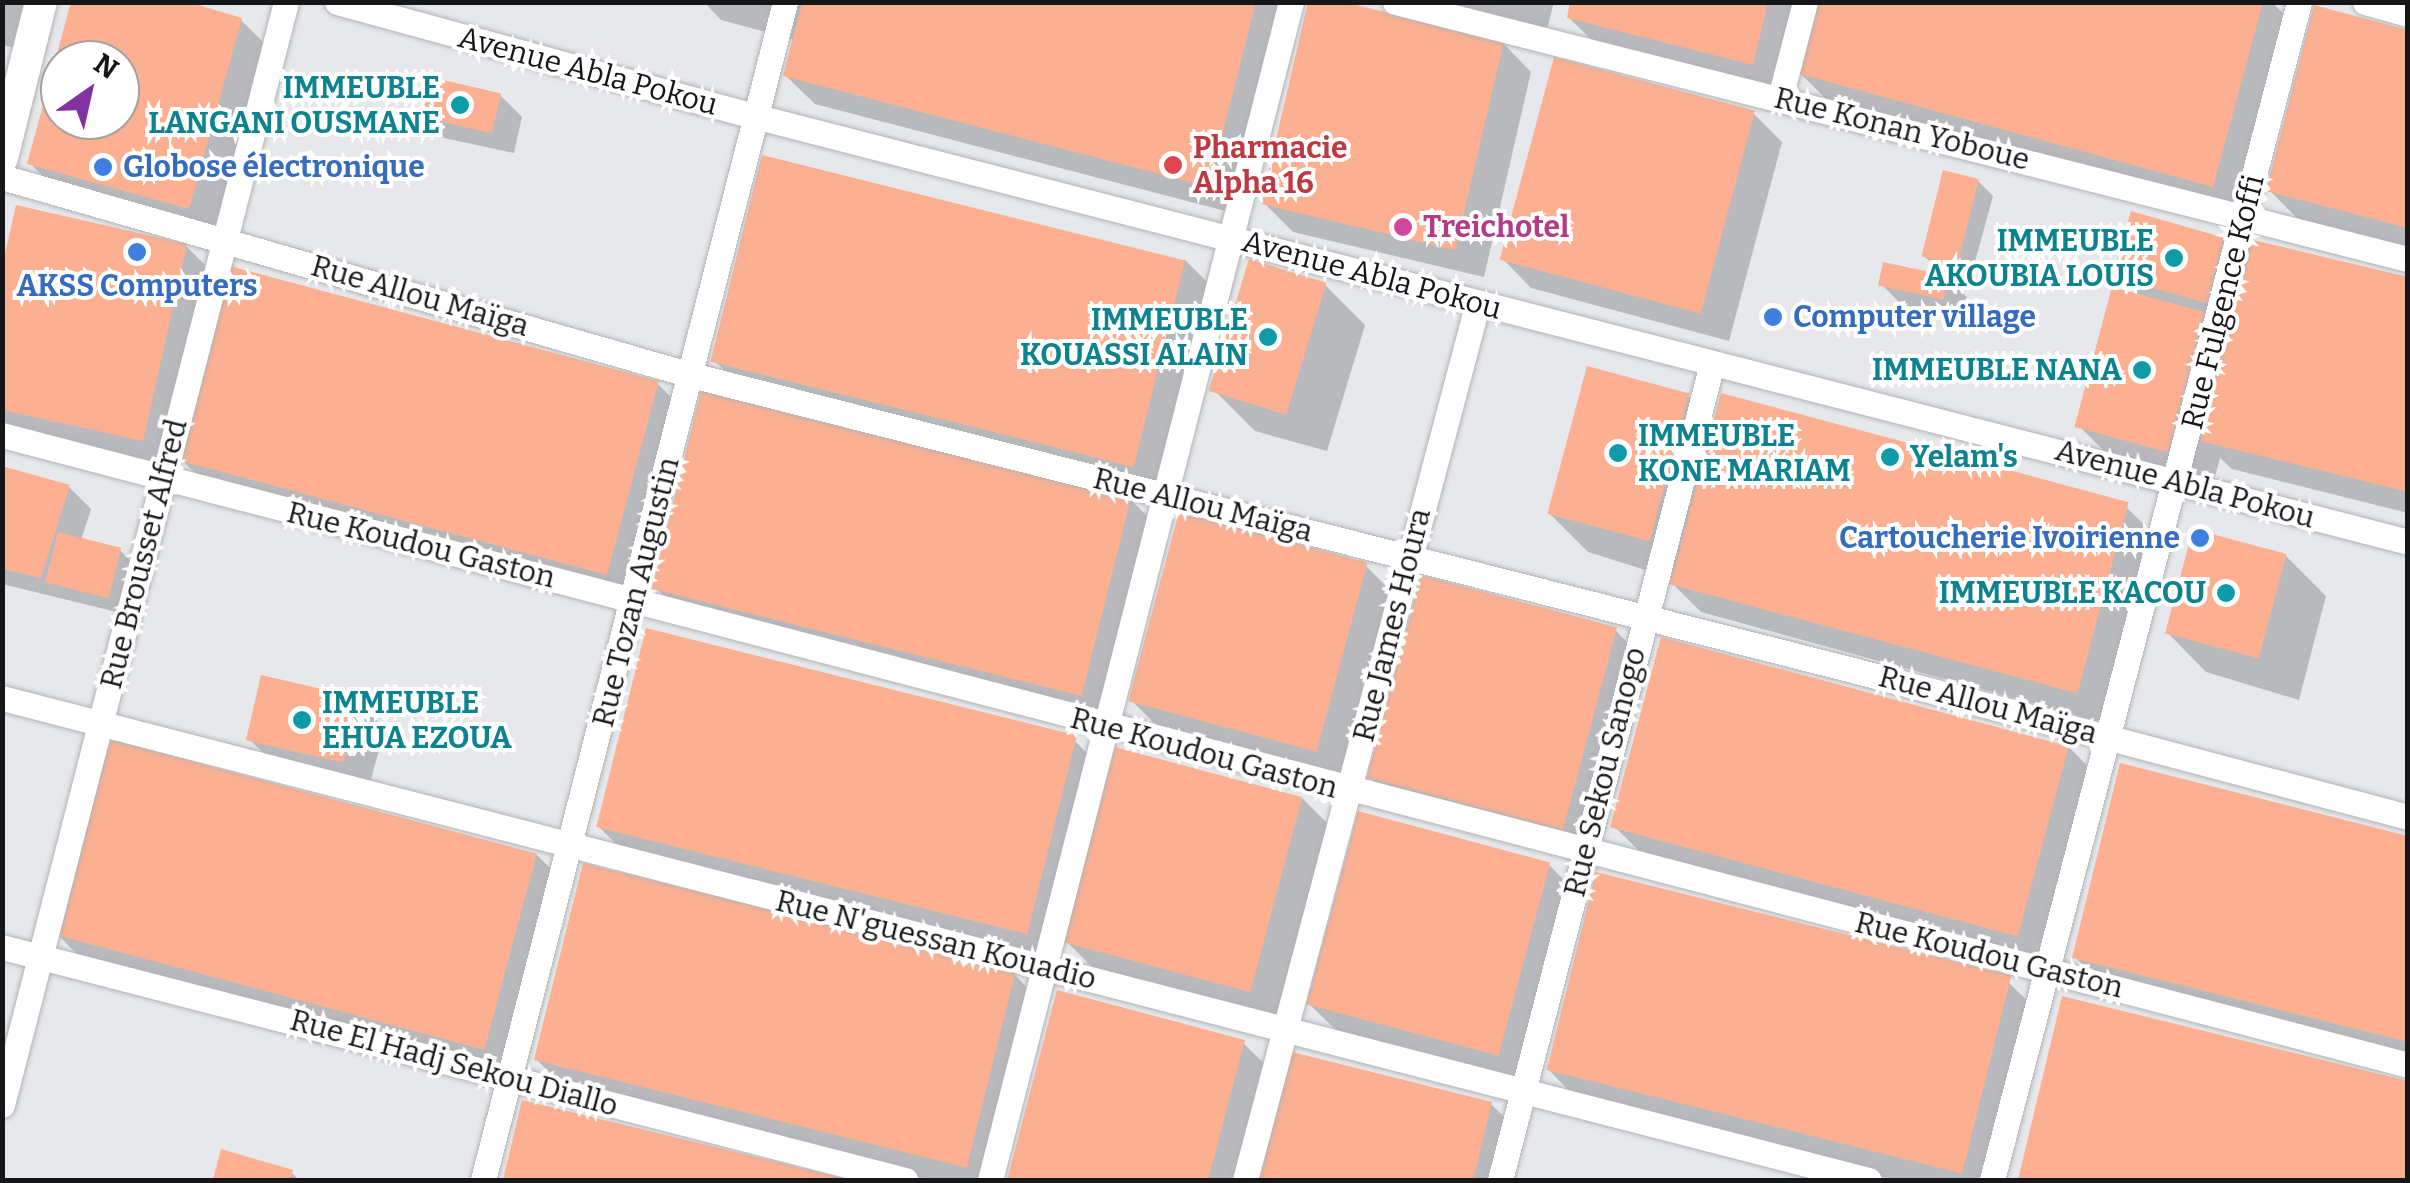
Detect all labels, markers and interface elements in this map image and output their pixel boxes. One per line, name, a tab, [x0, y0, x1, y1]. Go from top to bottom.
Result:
street label: Avenue Abla Pokou	[454, 19, 722, 123]
north arrow	[40, 40, 140, 140]
text: N	[88, 47, 124, 86]
place label: IMMEUBLE LANGANI OUSMANE	[148, 70, 440, 140]
street label: Rue Konan Yoboue	[1771, 80, 2033, 178]
marker: IMMEUBLE LANGANI OUSMANE	[449, 94, 471, 116]
place label: Pharmacie Alpha 16	[1193, 130, 1347, 200]
place label: Globose électronique	[123, 149, 425, 185]
marker: Pharmacie Alpha 16	[1162, 154, 1184, 176]
marker: Globose électronique	[92, 156, 114, 178]
street label: Rue Fulgence Koffi	[2174, 171, 2272, 433]
place label: Treichotel	[1423, 209, 1569, 245]
marker: Treichotel	[1392, 216, 1414, 238]
street label: Avenue Abla Pokou	[1238, 223, 1506, 327]
place label: IMMEUBLE AKOUBIA LOUIS	[1925, 223, 2154, 294]
marker: AKSS Computers	[126, 241, 148, 263]
marker: IMMEUBLE AKOUBIA LOUIS	[2163, 247, 2185, 269]
street label: Rue Allou Maïga	[307, 248, 533, 344]
place label: AKSS Computers	[16, 268, 258, 304]
place label: Computer village	[1793, 299, 2036, 335]
place label: IMMEUBLE KOUASSI ALAIN	[1020, 302, 1248, 372]
marker: Computer village	[1762, 306, 1784, 328]
marker: IMMEUBLE KOUASSI ALAIN	[1257, 326, 1279, 348]
place label: IMMEUBLE NANA	[1872, 352, 2122, 388]
marker: IMMEUBLE NANA	[2131, 359, 2153, 381]
street label: Rue Brousset Alfred	[93, 416, 195, 692]
place label: IMMEUBLE KONE MARIAM	[1638, 418, 1851, 488]
street label: Avenue Abla Pokou	[2051, 432, 2319, 536]
place label: Yelam's	[1910, 439, 2018, 475]
marker: IMMEUBLE KONE MARIAM	[1607, 442, 1629, 464]
marker: Yelam's	[1879, 446, 1901, 468]
street label: Rue Tozan Augustin	[585, 453, 687, 731]
street label: Rue Allou Maïga	[1090, 460, 1316, 550]
street label: Rue Koudou Gaston	[283, 494, 559, 596]
street label: Rue James Houra	[1346, 505, 1438, 745]
place label: Cartoucherie Ivoirienne	[1839, 520, 2180, 556]
marker: Cartoucherie Ivoirienne	[2189, 527, 2211, 549]
place label: IMMEUBLE KACOU	[1939, 575, 2206, 611]
marker: IMMEUBLE KACOU	[2215, 582, 2237, 604]
street label: Rue Sekou Sanogo	[1557, 644, 1653, 900]
street label: Rue Allou Maïga	[1875, 659, 2101, 751]
place label: IMMEUBLE EHUA EZOUA	[322, 685, 512, 756]
street label: Rue Koudou Gaston	[1067, 700, 1341, 806]
marker: IMMEUBLE EHUA EZOUA	[291, 709, 313, 731]
street label: Rue N'guessan Kouadio	[772, 883, 1100, 997]
street label: Rue Koudou Gaston	[1851, 904, 2127, 1006]
street label: Rue El Hadj Sekou Diallo	[286, 1002, 622, 1124]

